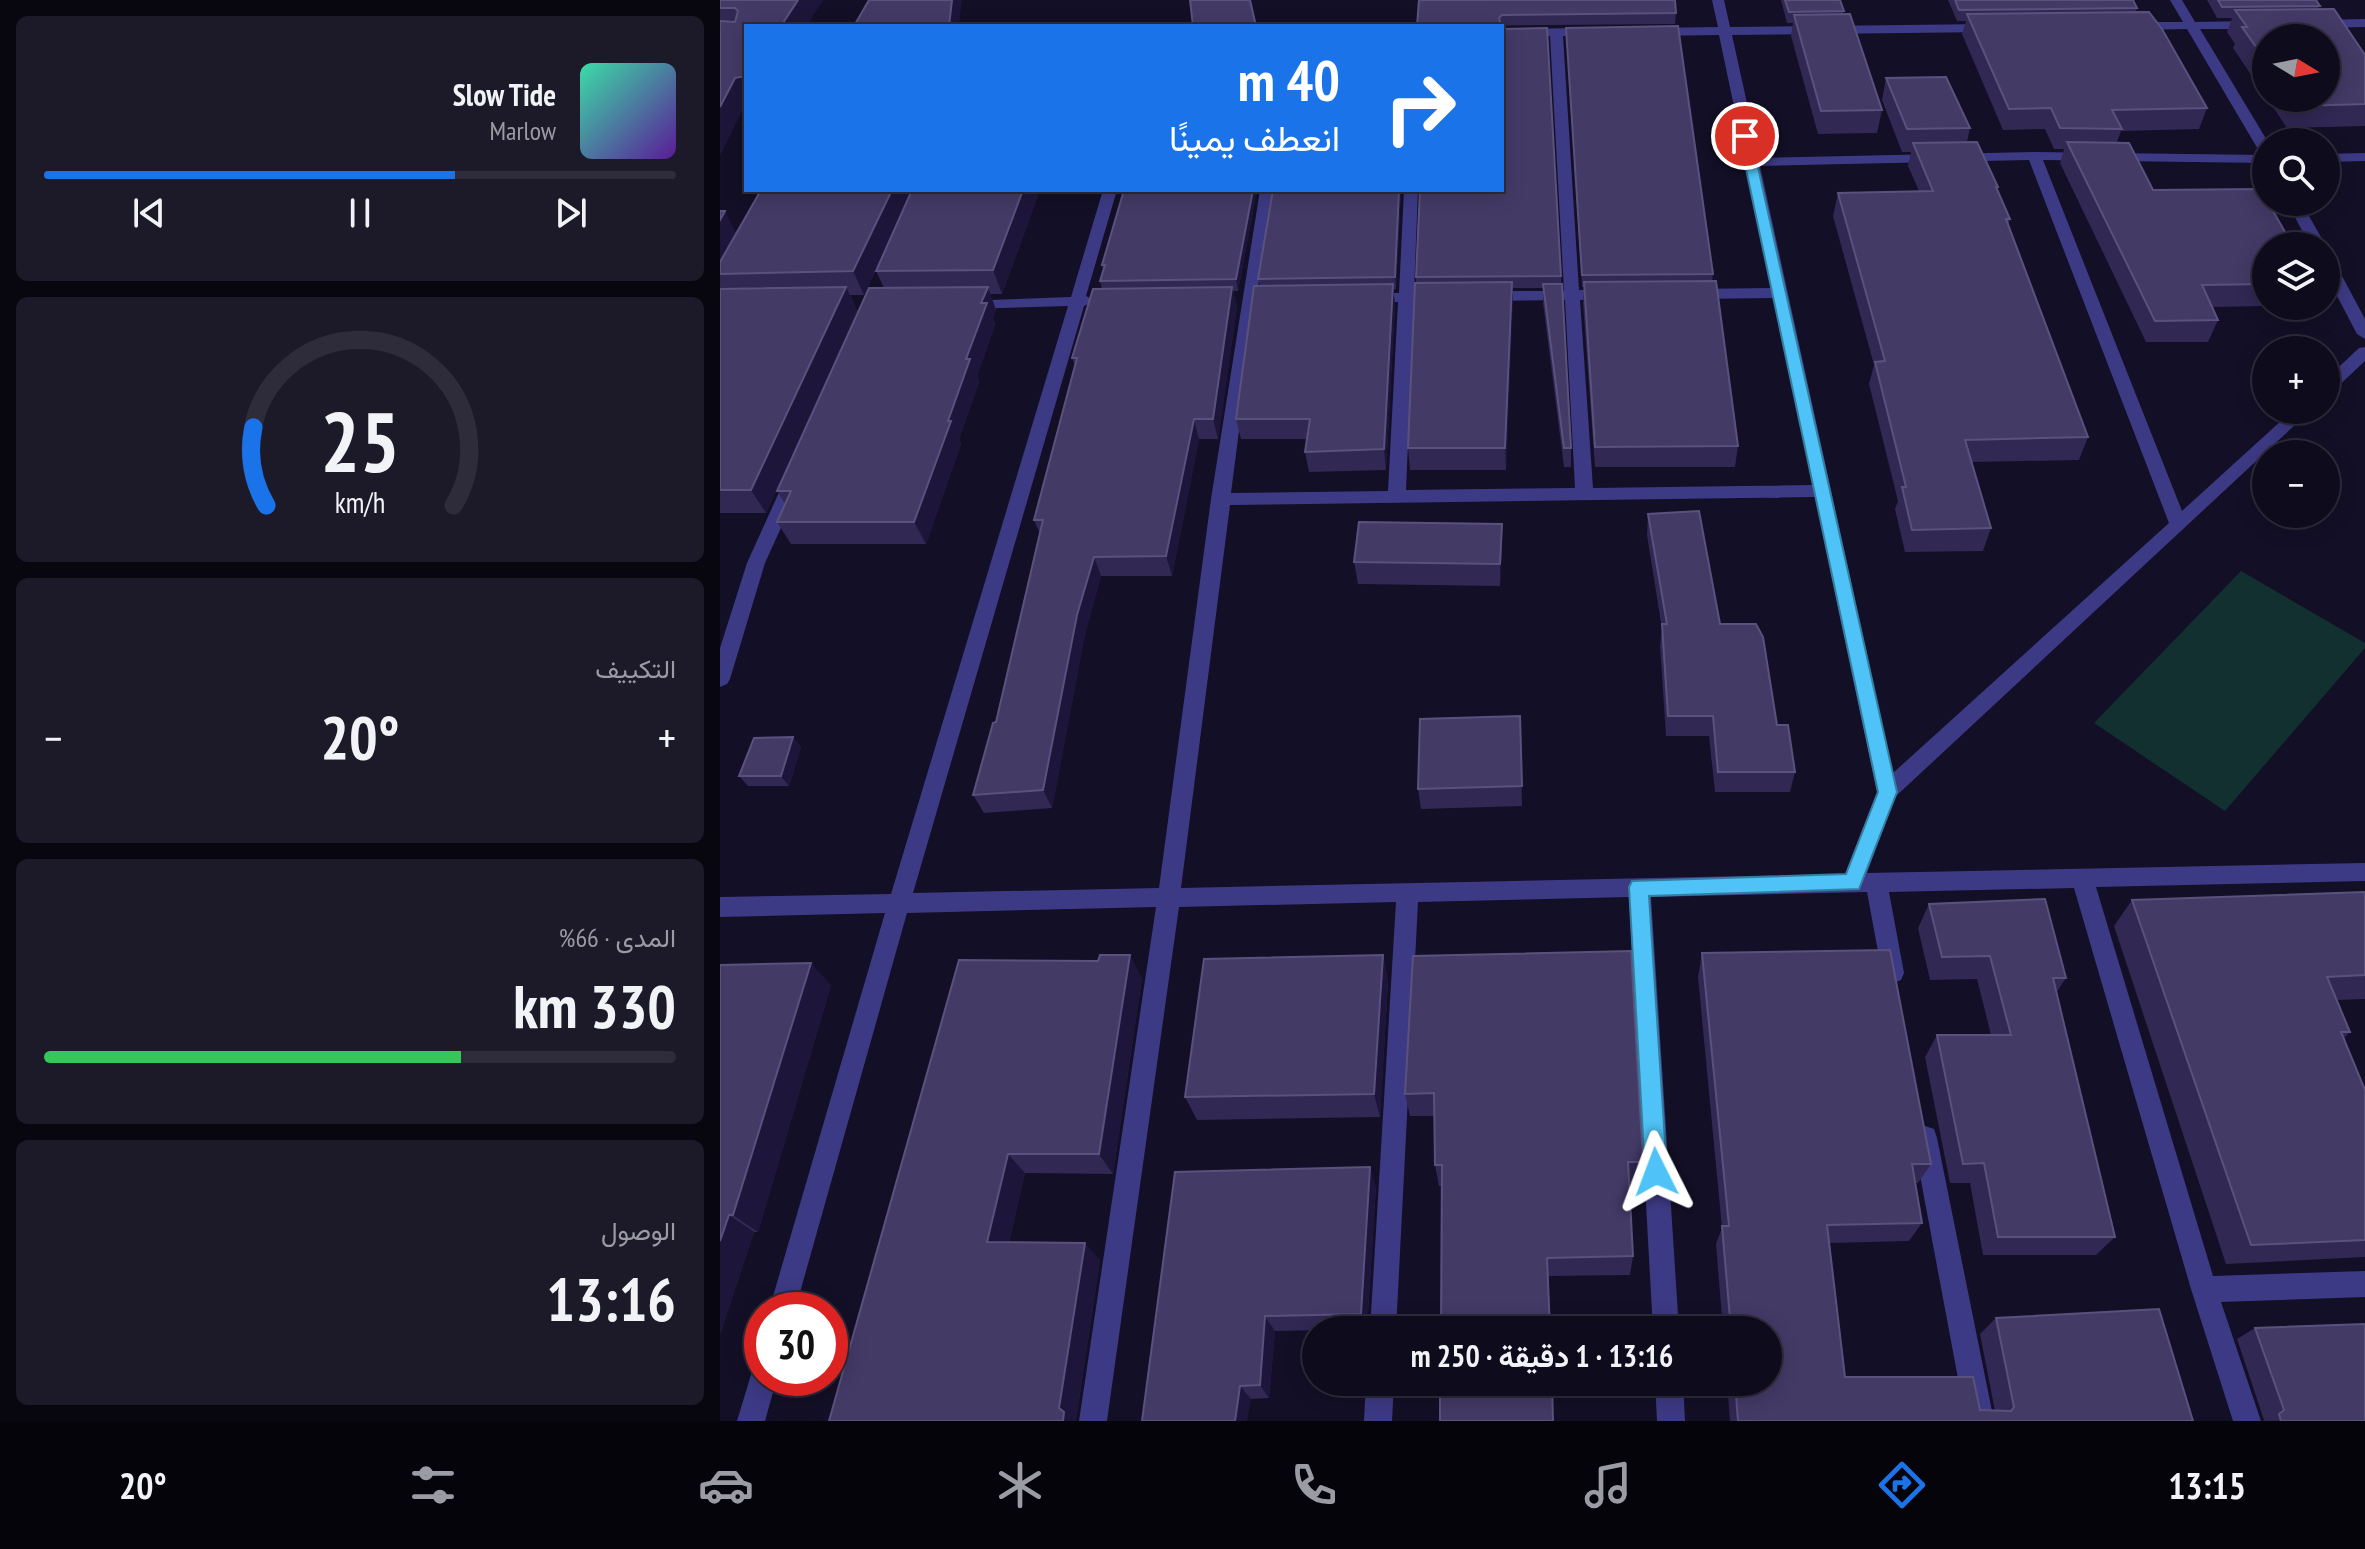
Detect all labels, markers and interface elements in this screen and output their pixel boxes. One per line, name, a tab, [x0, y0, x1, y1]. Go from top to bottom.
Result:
north arrow	[2252, 24, 2340, 112]
map controls	[2252, 24, 2340, 528]
text: 40 m	[1238, 44, 1340, 116]
icon: right	[1368, 56, 1472, 160]
text: Slow Tide	[453, 75, 556, 114]
pin	[1711, 102, 1779, 170]
text: Marlow	[490, 114, 556, 147]
text: انعطف يمينًا	[1169, 114, 1340, 161]
icon: arrive	[1723, 114, 1767, 158]
button: search	[2252, 128, 2340, 216]
icon: previous	[127, 191, 171, 235]
icon: pause	[338, 191, 382, 235]
icon: next	[549, 191, 593, 235]
button: layers	[2252, 232, 2340, 320]
button: +	[2252, 336, 2340, 424]
text: 25	[320, 386, 400, 494]
button: −	[2252, 440, 2340, 528]
text: km/h	[335, 484, 385, 521]
text: التكييف	[595, 652, 676, 685]
text: 20°	[320, 698, 400, 776]
text: −	[44, 709, 62, 766]
text: +	[658, 709, 676, 766]
text: المدى · 66%	[559, 921, 676, 954]
text: 330 km	[513, 967, 676, 1045]
position arrow	[1614, 1130, 1698, 1214]
text: الوصول	[601, 1214, 676, 1247]
text: 13:16	[546, 1260, 676, 1338]
speed limit sign: 30	[744, 1292, 848, 1396]
text: 13:16 · 1 دقيقة · 250 m	[1411, 1336, 1673, 1375]
icon: filters	[405, 1457, 461, 1513]
icon: car	[698, 1457, 754, 1513]
icon: climate	[992, 1457, 1048, 1513]
icon: phone	[1286, 1457, 1342, 1513]
icon: music	[1580, 1457, 1636, 1513]
icon: directions	[1874, 1457, 1930, 1513]
text: 20°	[119, 1462, 167, 1509]
text: 13:15	[2168, 1462, 2246, 1509]

